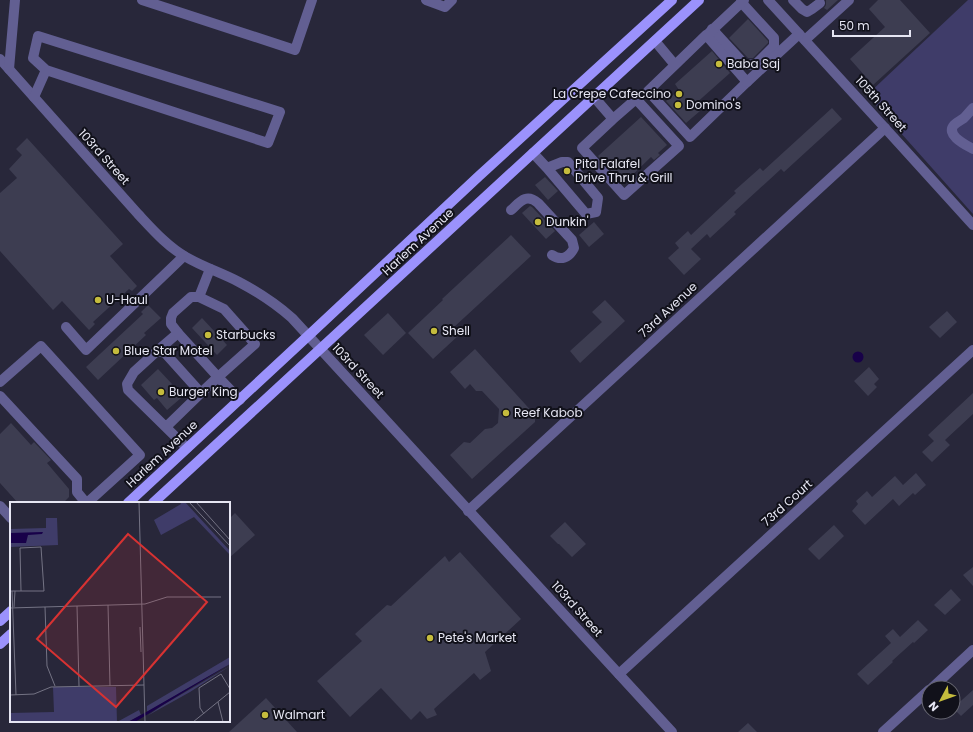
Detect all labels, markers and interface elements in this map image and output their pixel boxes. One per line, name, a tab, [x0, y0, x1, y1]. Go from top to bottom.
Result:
scale bar	[833, 12, 910, 38]
text: 50 m	[839, 17, 870, 34]
place label: Baba Saj	[727, 55, 780, 72]
marker: Baba Saj	[714, 59, 724, 69]
street label: 105th Street	[852, 72, 911, 135]
place label: La Crepe Cafeccino	[553, 85, 671, 102]
marker: La Crepe Cafeccino	[674, 89, 684, 99]
place label: Domino's	[686, 96, 741, 113]
marker: Domino's	[673, 100, 683, 110]
street label: 103rd Street	[75, 125, 134, 188]
place label: Pita Falafel Drive Thru & Grill	[575, 155, 673, 186]
marker: Pita Falafel Drive Thru & Grill	[562, 166, 572, 176]
street label: Harlem Avenue	[378, 204, 457, 279]
place label: Dunkin'	[546, 213, 589, 230]
marker: Dunkin'	[533, 217, 543, 227]
street label: 73rd Avenue	[635, 278, 701, 341]
place label: U-Haul	[106, 291, 148, 308]
marker: U-Haul	[93, 295, 103, 305]
place label: Shell	[442, 322, 470, 339]
place label: Starbucks	[216, 326, 276, 343]
marker: Shell	[429, 326, 439, 336]
marker: Starbucks	[203, 330, 213, 340]
street label: 103rd Street	[328, 339, 388, 402]
place label: Blue Star Motel	[124, 342, 213, 359]
marker: Blue Star Motel	[111, 346, 121, 356]
place label: Burger King	[169, 383, 238, 400]
marker: Burger King	[156, 387, 166, 397]
place label: Reef Kabob	[514, 404, 583, 421]
marker: Reef Kabob	[501, 408, 511, 418]
street label: Harlem Avenue	[122, 416, 201, 491]
street label: 73rd Court	[758, 475, 816, 530]
inset map	[10, 502, 230, 722]
street label: 103rd Street	[548, 577, 607, 640]
place label: Pete's Market	[438, 629, 516, 646]
marker: Pete's Market	[425, 633, 435, 643]
north arrow	[921, 680, 961, 720]
text: N	[925, 698, 942, 715]
place label: Walmart	[273, 706, 325, 723]
marker: Walmart	[260, 710, 270, 720]

